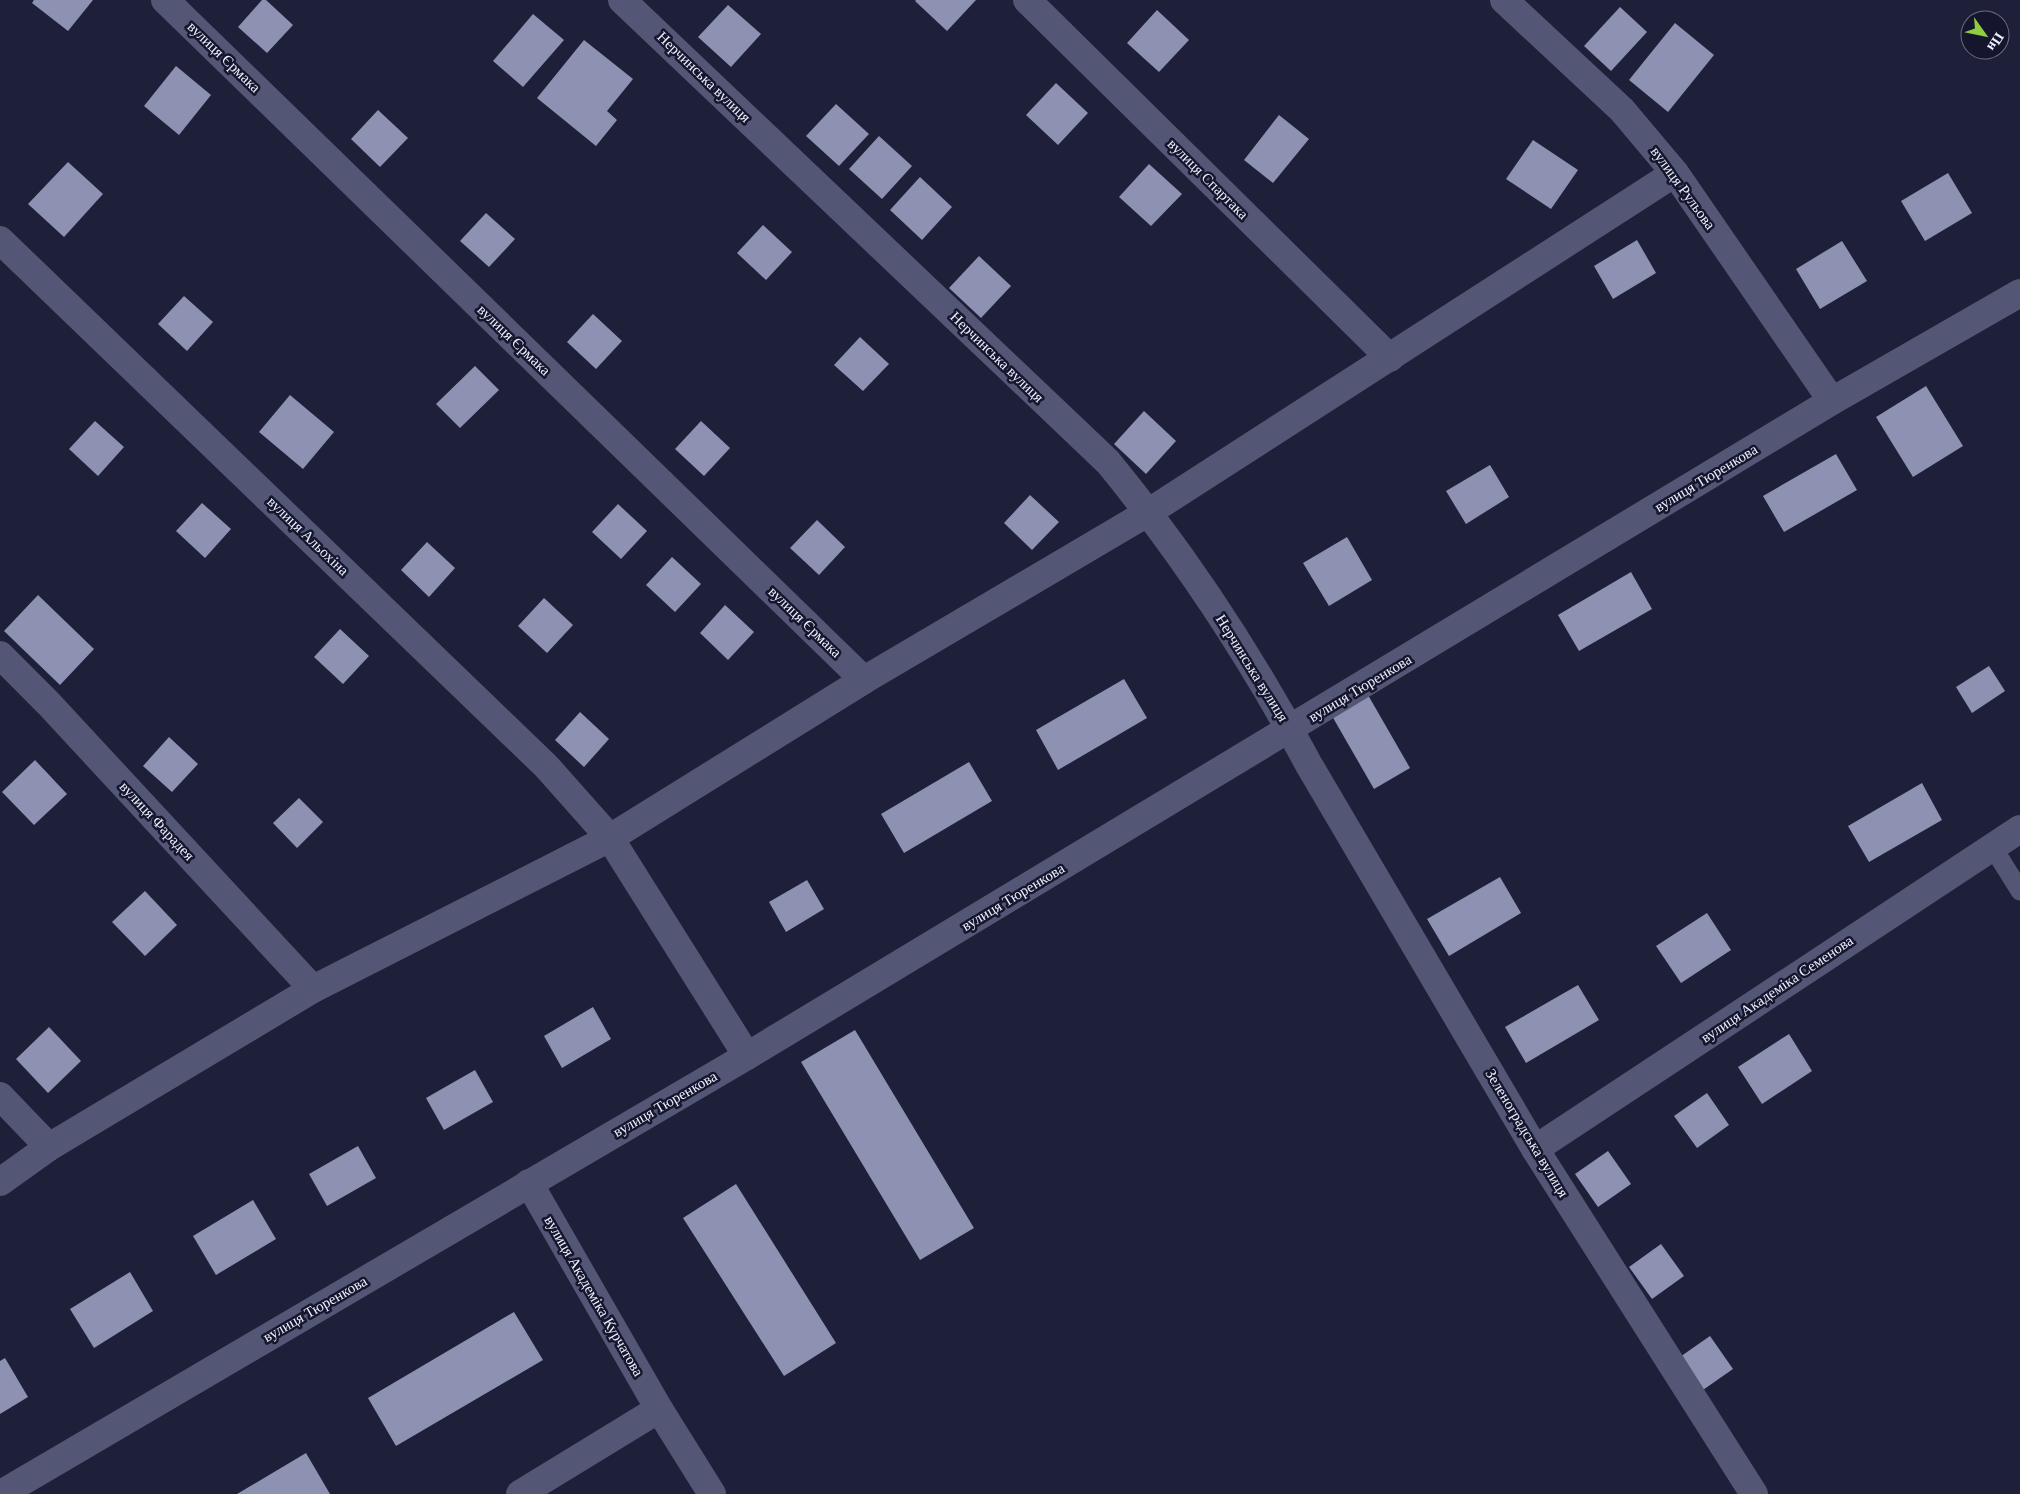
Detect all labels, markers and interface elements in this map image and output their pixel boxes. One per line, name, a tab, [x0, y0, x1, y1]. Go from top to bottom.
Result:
north arrow	[1960, 10, 2010, 60]
street label: вулиця Єрмака	[184, 18, 264, 96]
street label: Нерчинська вулиця	[654, 29, 754, 126]
text: Пн	[1984, 30, 2007, 54]
street label: вулиця Спартака	[1165, 136, 1252, 223]
street label: вулиця Рульова	[1648, 144, 1719, 233]
street label: вулиця Єрмака	[474, 301, 554, 379]
street label: Нерчинська вулиця	[947, 309, 1047, 406]
street label: вулиця Тюренкова	[1652, 441, 1761, 515]
street label: вулиця Альохіна	[264, 493, 352, 579]
street label: вулиця Єрмака	[765, 583, 845, 661]
street label: Нерчинська вулиця	[1213, 612, 1291, 724]
street label: вулиця Тюренкова	[1306, 651, 1415, 725]
street label: вулиця Фарадея	[117, 778, 198, 864]
street label: вулиця Тюренкова	[959, 860, 1068, 934]
street label: вулиця Академіка Семенова	[1698, 932, 1856, 1046]
street label: Зеленоградська вулиця	[1482, 1066, 1572, 1200]
street label: вулиця Тюренкова	[610, 1068, 720, 1140]
street label: вулиця Академіка Курчатова	[541, 1213, 647, 1379]
street label: вулиця Тюренкова	[260, 1273, 370, 1345]

